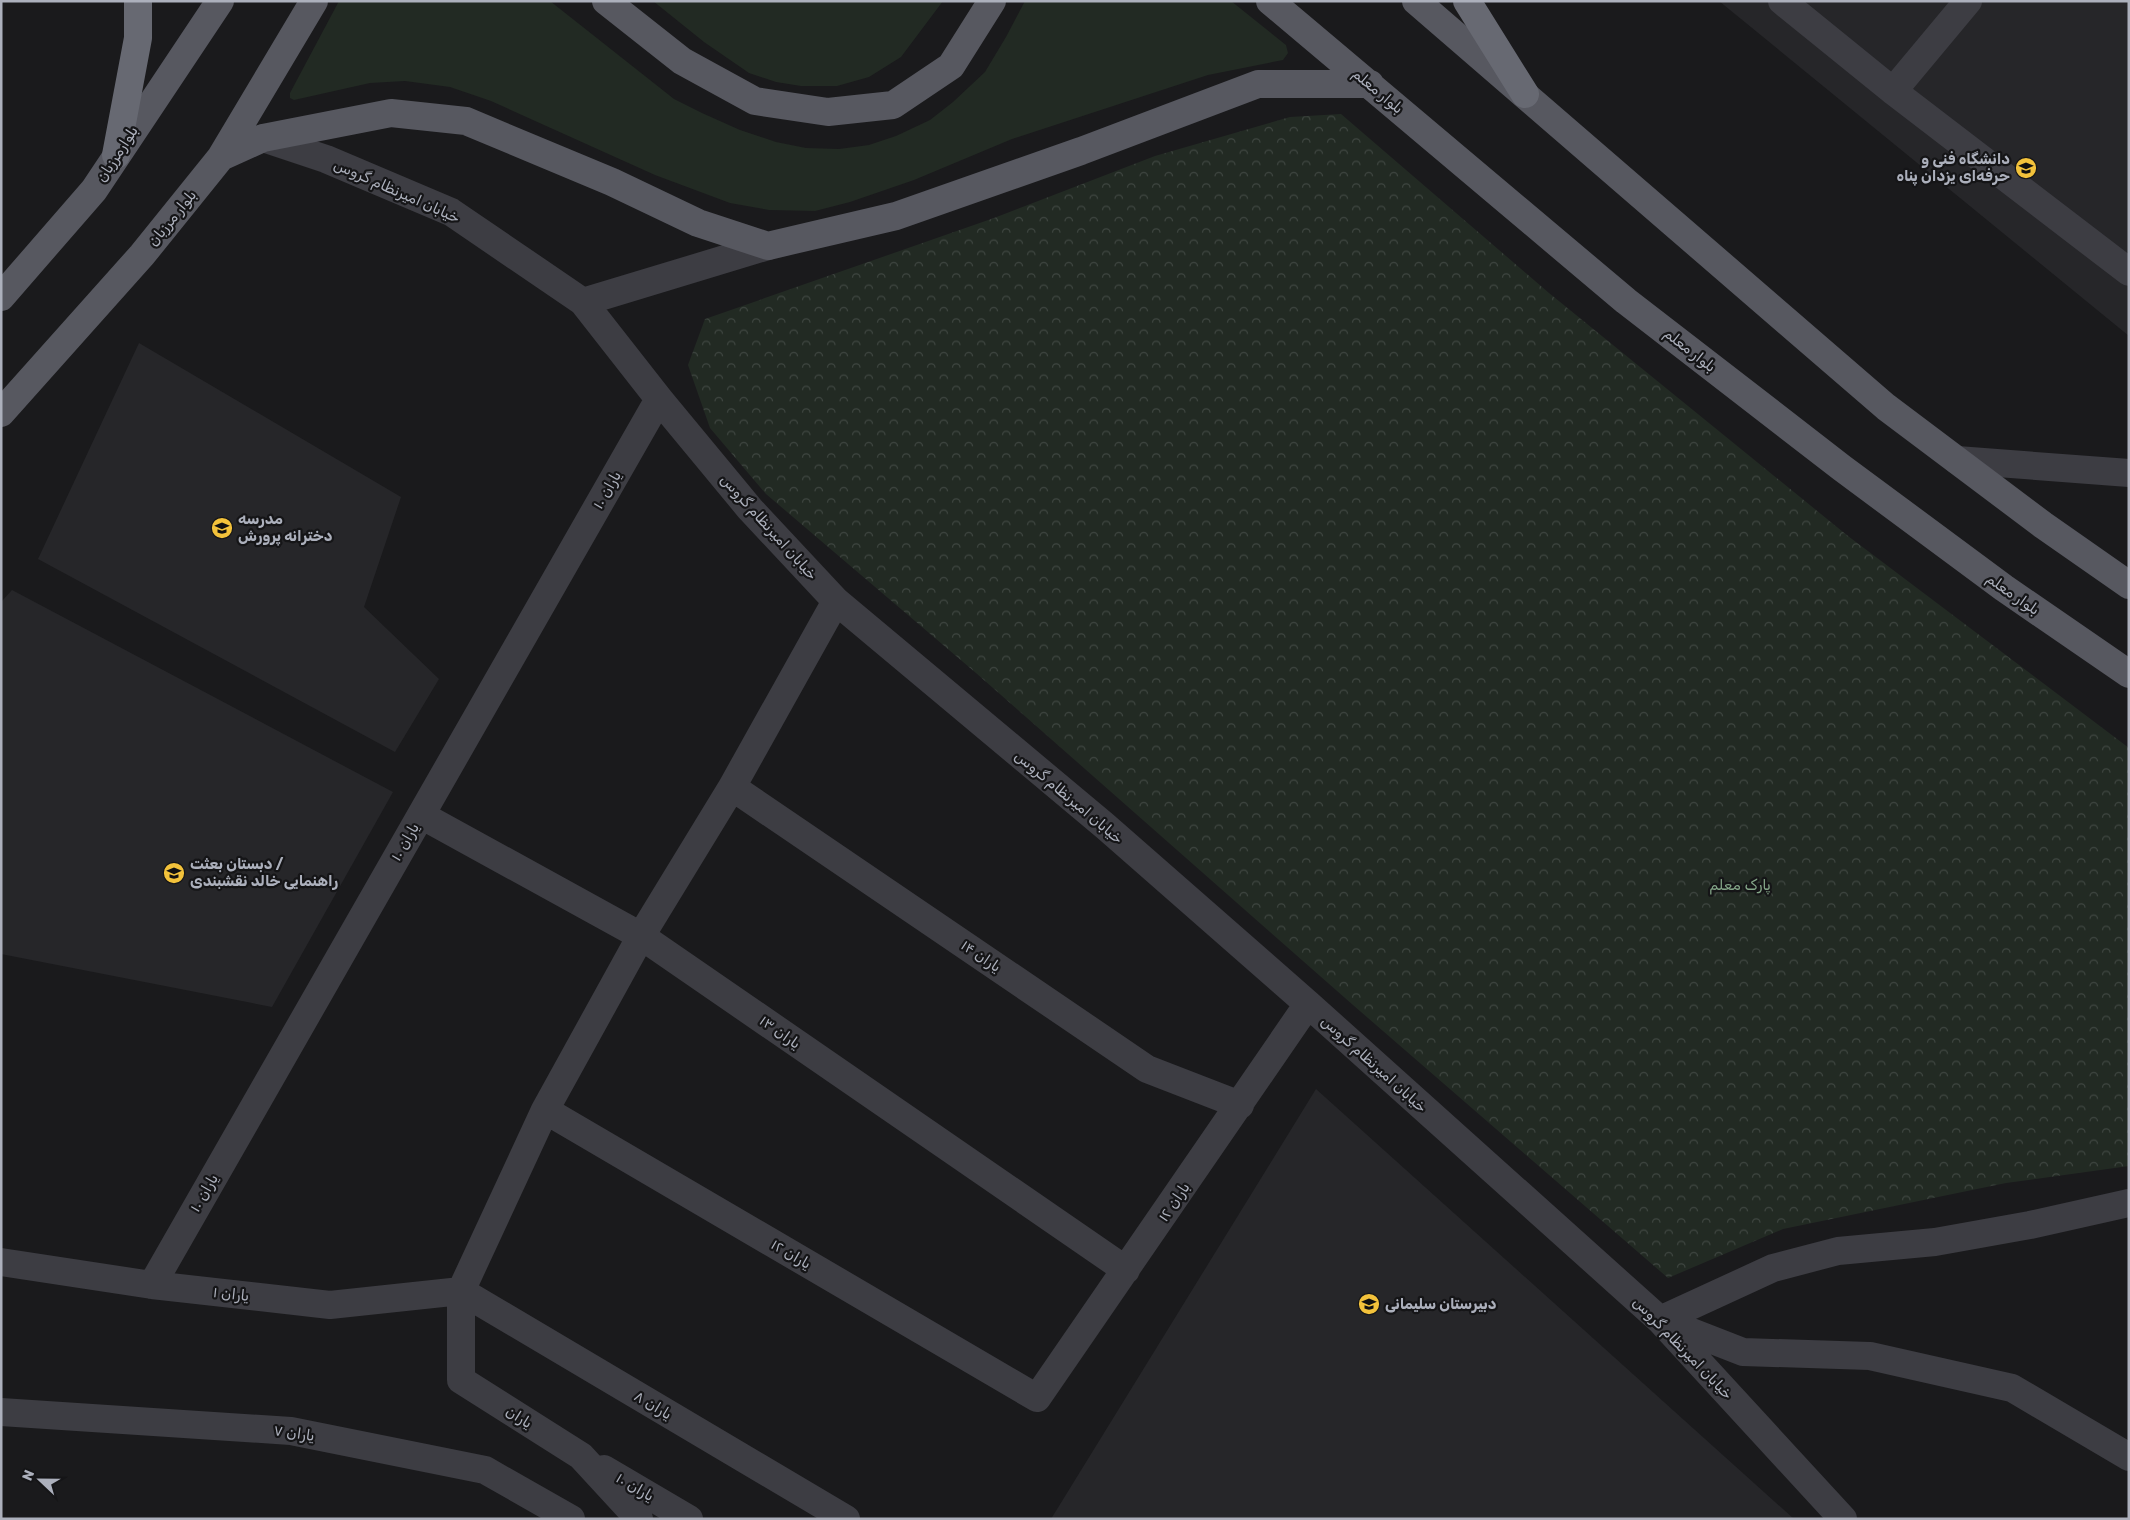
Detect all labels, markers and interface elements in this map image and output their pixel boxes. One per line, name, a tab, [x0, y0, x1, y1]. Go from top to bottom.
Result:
street label: بلوار معلم	[1348, 65, 1407, 118]
street label: بلوارمرزبان	[92, 123, 142, 185]
place label: دانشگاه فنی و حرفه‌ای یزدان پناه	[1896, 150, 2010, 186]
street label: خیابان امیرنظام گروس	[331, 155, 463, 228]
school or university icon: دانشگاه فنی و حرفه‌ای یزدان پناه	[2014, 156, 2038, 180]
street label: بلوار مرزبان	[144, 186, 200, 250]
street label: بلوار معلم	[1660, 324, 1719, 377]
street label: یاران ۱۰	[589, 468, 625, 512]
street label: خیابان امیرنظام گروس	[716, 470, 821, 584]
place label: مدرسه دخترانه پرورش	[238, 510, 333, 546]
school or university icon: مدرسه دخترانه پرورش	[210, 516, 234, 540]
street label: بلوار معلم	[1982, 569, 2043, 620]
street label: خیابان امیرنظام گروس	[1010, 746, 1127, 848]
street label: یاران ۱۰	[387, 820, 423, 864]
place label: دبستان بعثت / راهنمایی خالد نقشبندی	[190, 855, 338, 890]
school or university icon: دبستان بعثت / راهنمایی خالد نقشبندی	[162, 861, 186, 885]
park label: پارک معلم	[1709, 876, 1771, 895]
street label: یاران ۱۴	[958, 936, 1005, 976]
street label: یاران ۱۳	[756, 1011, 804, 1053]
street label: خیابان امیرنظام گروس	[1317, 1012, 1431, 1117]
street label: یاران ۱۰	[186, 1171, 222, 1215]
street label: باران ۱۲	[1154, 1179, 1194, 1225]
street label: یاران ۱۲	[768, 1235, 814, 1273]
street label: یاران ۱	[212, 1283, 250, 1305]
school or university icon: دبیرستان سلیمانی	[1357, 1292, 1381, 1316]
street label: خیابان امیرنظام گروس	[1629, 1293, 1737, 1404]
place label: دبیرستان سلیمانی	[1385, 1295, 1497, 1313]
street label: یاران ۸	[631, 1387, 675, 1423]
street label: یاران	[502, 1402, 536, 1432]
street label: یاران ۷	[272, 1421, 316, 1445]
north arrow	[15, 1455, 65, 1505]
text: N	[19, 1467, 38, 1483]
street label: یاران ۱۰	[613, 1469, 657, 1505]

